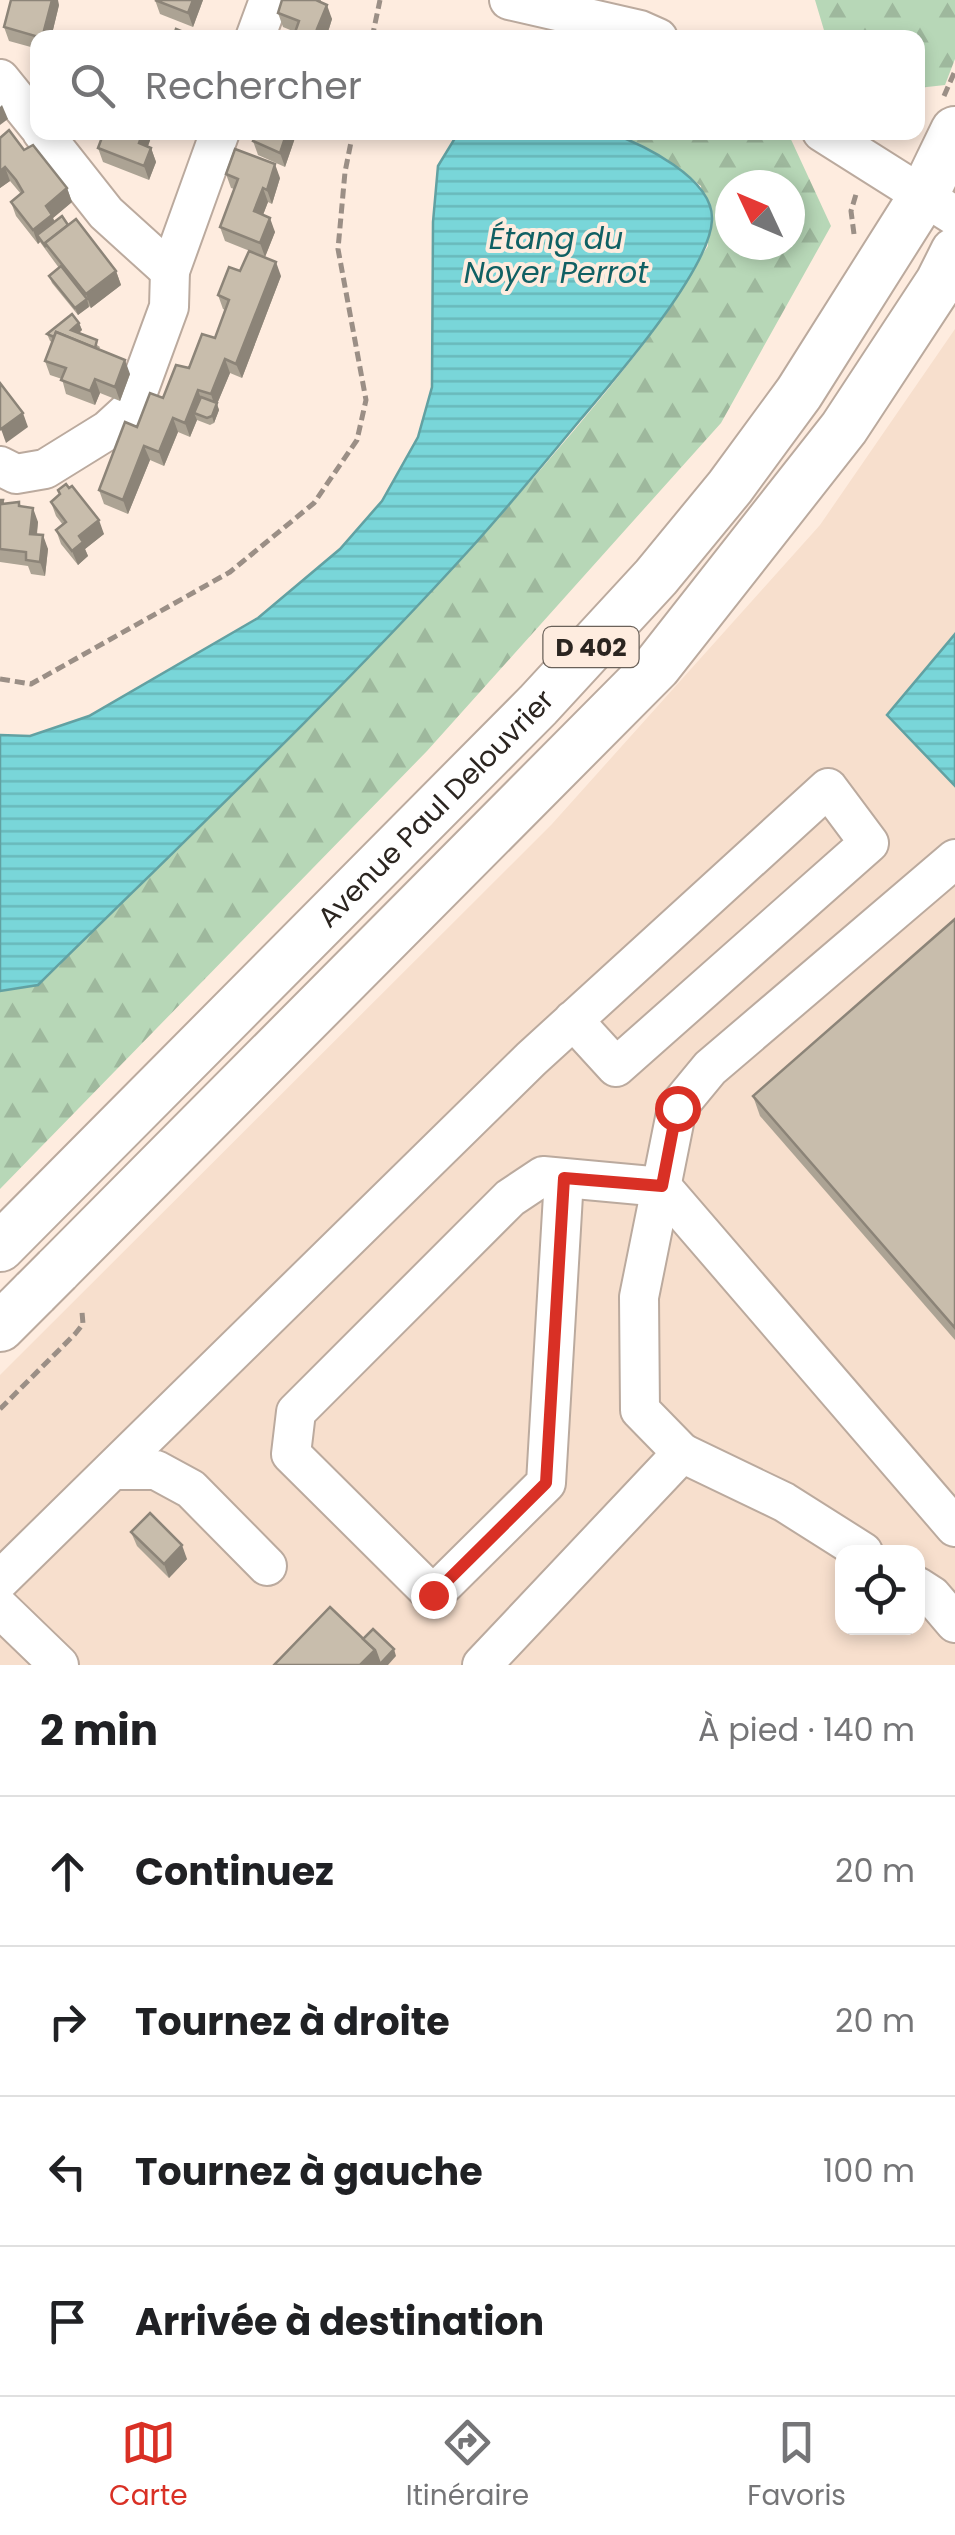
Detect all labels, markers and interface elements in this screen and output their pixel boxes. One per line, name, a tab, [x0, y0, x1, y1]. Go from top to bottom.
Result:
search box	[30, 30, 925, 140]
icon: search	[65, 58, 120, 113]
text: Rechercher	[145, 59, 362, 112]
north arrow	[715, 170, 805, 260]
water label: Étang du Noyer Perrot	[464, 217, 649, 294]
road number: D 402	[544, 627, 638, 667]
street label: Avenue Paul Delouvrier	[308, 681, 562, 936]
route start	[655, 1086, 701, 1132]
map controls	[835, 1545, 925, 1635]
button: locate	[835, 1545, 925, 1635]
route end	[411, 1573, 457, 1619]
text: 2 min	[40, 1701, 158, 1760]
text: À pied · 140 m	[698, 1707, 915, 1752]
icon: ahead	[40, 1844, 95, 1899]
text: Continuez	[135, 1845, 334, 1898]
text: 20 m	[835, 1848, 915, 1893]
icon: right	[40, 1994, 95, 2049]
text: Tournez à droite	[135, 1995, 450, 2048]
text: 20 m	[835, 1998, 915, 2043]
icon: left	[40, 2144, 95, 2199]
text: Tournez à gauche	[135, 2145, 483, 2198]
text: 100 m	[823, 2148, 915, 2193]
icon: arrive	[40, 2294, 95, 2349]
text: Arrivée à destination	[135, 2295, 544, 2348]
tab: Carte	[109, 2415, 188, 2517]
tab: Itinéraire	[406, 2415, 529, 2517]
tab: Favoris	[747, 2415, 846, 2517]

